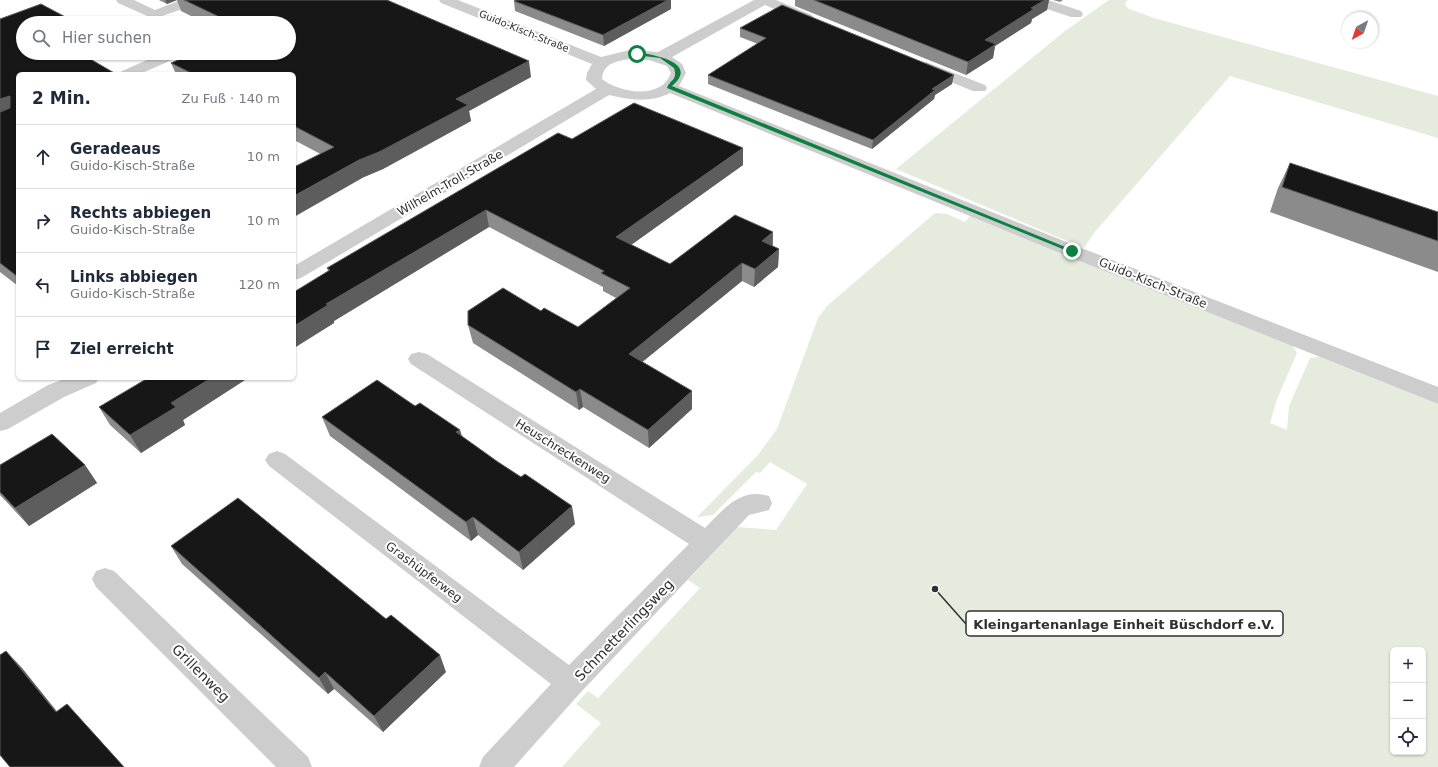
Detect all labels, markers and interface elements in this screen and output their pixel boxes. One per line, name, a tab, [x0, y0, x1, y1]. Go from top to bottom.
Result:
street label: Guido-Kisch-Straße	[477, 8, 571, 54]
north arrow	[1342, 12, 1378, 48]
search box	[16, 16, 296, 60]
icon: search	[30, 27, 52, 49]
text: Hier suchen	[62, 29, 151, 47]
route start	[628, 45, 646, 63]
text: 2 Min.	[32, 88, 91, 108]
text: Zu Fuß · 140 m	[182, 91, 280, 106]
text: Geradeaus	[70, 140, 161, 158]
icon: ahead	[32, 146, 54, 168]
street label: Wilhelm-Troll-Straße	[395, 147, 505, 219]
text: 10 m	[247, 149, 280, 164]
text: Guido-Kisch-Straße	[70, 158, 195, 173]
text: Rechts abbiegen	[70, 204, 211, 222]
icon: right	[32, 210, 54, 232]
text: 10 m	[247, 213, 280, 228]
text: Guido-Kisch-Straße	[70, 222, 195, 237]
route end	[1063, 242, 1081, 260]
street label: Guido-Kisch-Straße	[1097, 255, 1209, 311]
text: Links abbiegen	[70, 268, 198, 286]
icon: left	[32, 274, 54, 296]
text: 120 m	[238, 277, 280, 292]
text: Guido-Kisch-Straße	[70, 286, 195, 301]
icon: arrive	[32, 338, 54, 360]
text: Ziel erreicht	[70, 340, 174, 358]
street label: Heuschreckenweg	[513, 416, 613, 486]
street label: Grashüpferweg	[383, 539, 465, 605]
street label: Schmetterlingsweg	[571, 576, 677, 684]
callout: Kleingartenanlage Einheit Büschdorf e.V.	[966, 611, 1283, 636]
text: Kleingartenanlage Einheit Büschdorf e.V.	[973, 617, 1275, 632]
street label: Grillenweg	[169, 641, 233, 705]
map controls	[1390, 647, 1426, 755]
button: +	[1390, 647, 1426, 683]
button: −	[1390, 683, 1426, 719]
button: locate	[1390, 719, 1426, 755]

